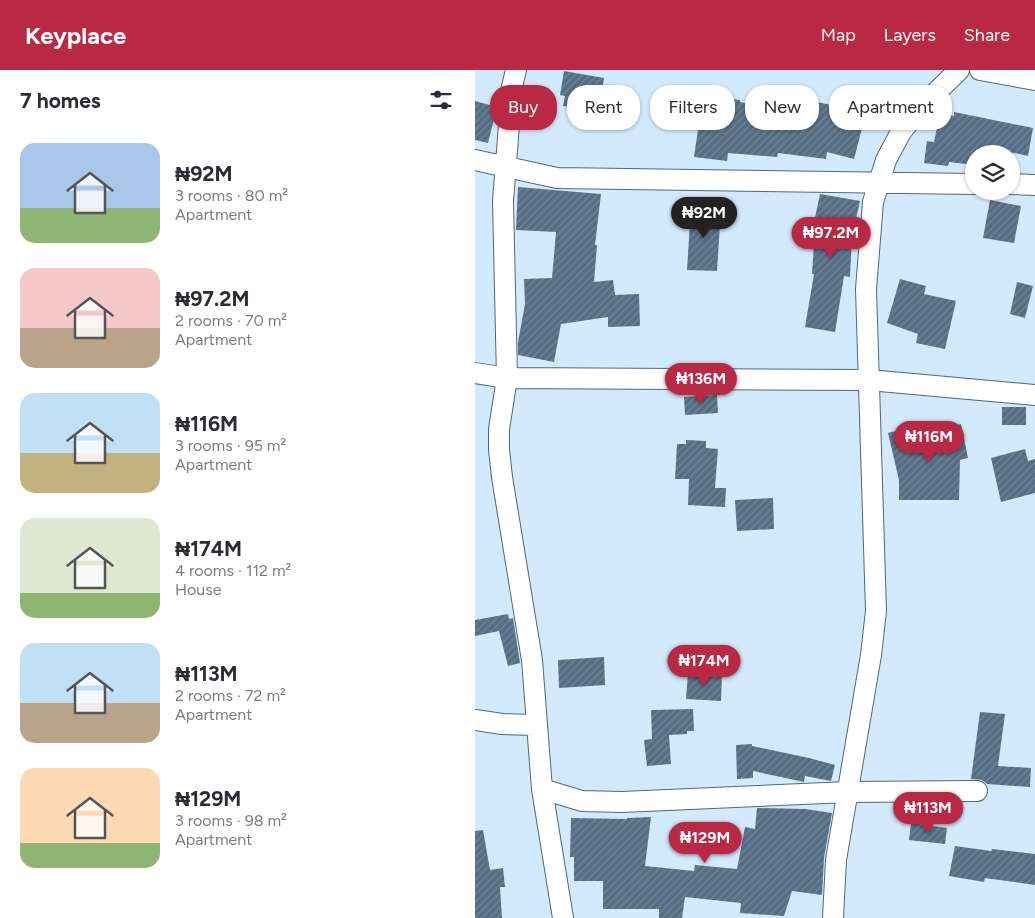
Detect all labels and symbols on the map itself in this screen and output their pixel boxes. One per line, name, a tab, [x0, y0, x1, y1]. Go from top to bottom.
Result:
pin: ₦92M	[674, 196, 734, 239]
pin: ₦97.2M	[790, 216, 872, 259]
pin: ₦136M	[666, 362, 736, 405]
pin: ₦116M	[894, 420, 964, 463]
pin: ₦174M	[669, 644, 739, 687]
pin: ₦113M	[893, 792, 963, 834]
pin: ₦129M	[670, 822, 740, 864]

